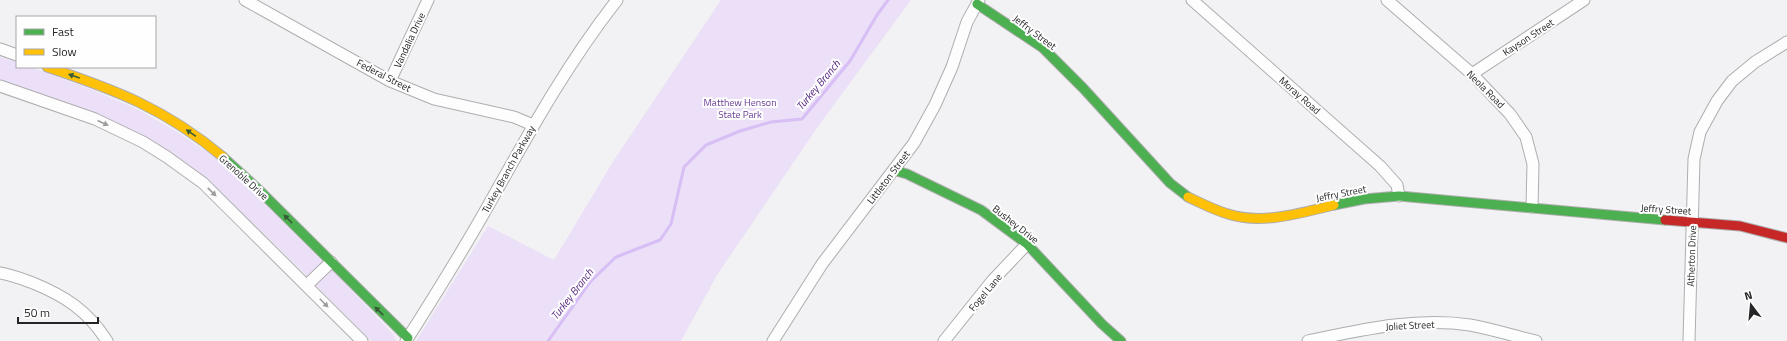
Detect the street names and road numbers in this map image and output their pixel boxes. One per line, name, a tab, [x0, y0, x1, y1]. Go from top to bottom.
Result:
street label: Vandalia Drive	[390, 10, 429, 70]
street label: Jeffry Street	[1010, 11, 1060, 54]
street label: Kayson Street	[1500, 15, 1557, 60]
street label: Federal Street	[354, 55, 414, 96]
street label: Neola Road	[1463, 67, 1508, 112]
street label: Moray Road	[1276, 73, 1324, 118]
street label: Turkey Branch Parkway	[478, 123, 539, 216]
street label: Littleton Street	[863, 147, 914, 207]
street label: Grenoble Drive	[216, 151, 272, 204]
street label: Jeffry Street	[1315, 181, 1368, 206]
street label: Jeffry Street	[1640, 200, 1692, 219]
street label: Bushey Drive	[989, 201, 1042, 247]
street label: Atherton Drive	[1683, 225, 1700, 287]
street label: Fogel Lane	[965, 270, 1006, 314]
street label: Joliet Street	[1385, 317, 1435, 334]

